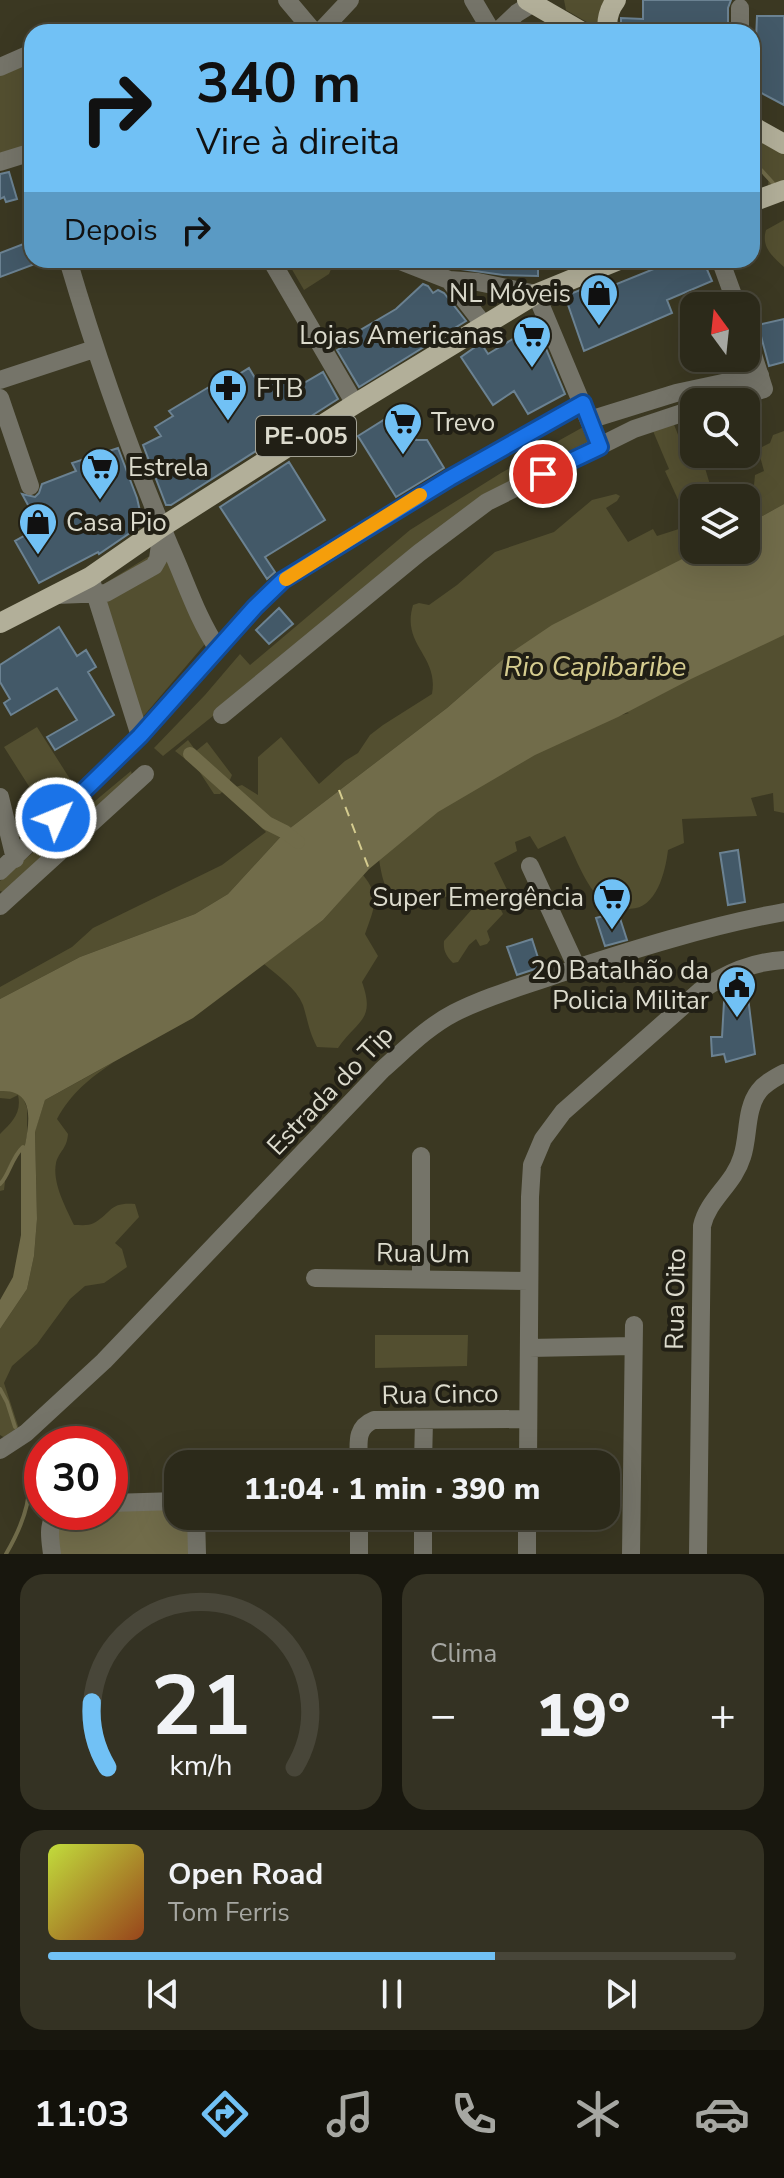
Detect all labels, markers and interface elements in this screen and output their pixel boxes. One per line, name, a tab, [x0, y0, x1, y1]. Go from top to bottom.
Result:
text: 340 m	[196, 45, 361, 122]
icon: right	[64, 56, 168, 160]
text: Vire à direita	[196, 118, 400, 167]
icon: right	[174, 208, 218, 252]
text: Depois	[64, 210, 158, 251]
shop icon: NL Móveis	[578, 272, 620, 327]
place label: NL Móveis	[449, 276, 571, 311]
north arrow	[680, 292, 760, 372]
map controls	[680, 292, 760, 564]
supermarket icon: Lojas Americanas	[511, 314, 553, 369]
place label: Lojas Americanas	[299, 318, 504, 353]
pharmacy icon: FTB	[207, 367, 249, 422]
place label: FTB	[256, 371, 304, 406]
button: search	[680, 388, 760, 468]
supermarket icon: Trevo	[382, 401, 424, 456]
place label: Trevo	[431, 405, 495, 440]
road number: PE-005	[256, 416, 356, 456]
pin	[509, 440, 577, 508]
supermarket icon: Estrela	[79, 446, 121, 501]
place label: Estrela	[128, 450, 209, 485]
icon: arrive	[521, 452, 565, 496]
button: layers	[680, 484, 760, 564]
shop icon: Casa Pio	[17, 501, 59, 556]
place label: Casa Pio	[66, 505, 167, 540]
water label: Rio Capibaribe	[504, 648, 687, 686]
position arrow	[14, 776, 98, 860]
supermarket icon: Super Emergência	[591, 876, 633, 931]
place label: Super Emergência	[372, 880, 584, 915]
place label: 20 Batalhão da Policia Militar	[531, 953, 710, 1018]
public building icon: 20 Batalhão da Policia Militar	[716, 964, 758, 1019]
street label: Estrada do Tip	[259, 1018, 401, 1163]
street label: Rua Um	[376, 1235, 470, 1272]
street label: Rua Oito	[657, 1248, 694, 1350]
street label: Rua Cinco	[381, 1376, 499, 1413]
speed limit sign: 30	[24, 1426, 128, 1530]
text: 11:04 · 1 min · 390 m	[244, 1469, 540, 1510]
text: Clima	[430, 1636, 497, 1671]
text: 21	[151, 1650, 251, 1763]
text: 19°	[535, 1675, 631, 1757]
text: −	[430, 1686, 456, 1746]
text: +	[710, 1686, 736, 1746]
text: km/h	[170, 1746, 232, 1785]
text: Open Road	[168, 1854, 323, 1895]
text: Tom Ferris	[168, 1895, 290, 1930]
icon: previous	[141, 1972, 185, 2016]
icon: pause	[370, 1972, 414, 2016]
icon: next	[599, 1972, 643, 2016]
icon: directions	[197, 2086, 253, 2142]
icon: music	[322, 2086, 378, 2142]
icon: phone	[446, 2086, 502, 2142]
icon: climate	[570, 2086, 626, 2142]
icon: car	[694, 2086, 750, 2142]
text: 11:03	[34, 2090, 129, 2139]

